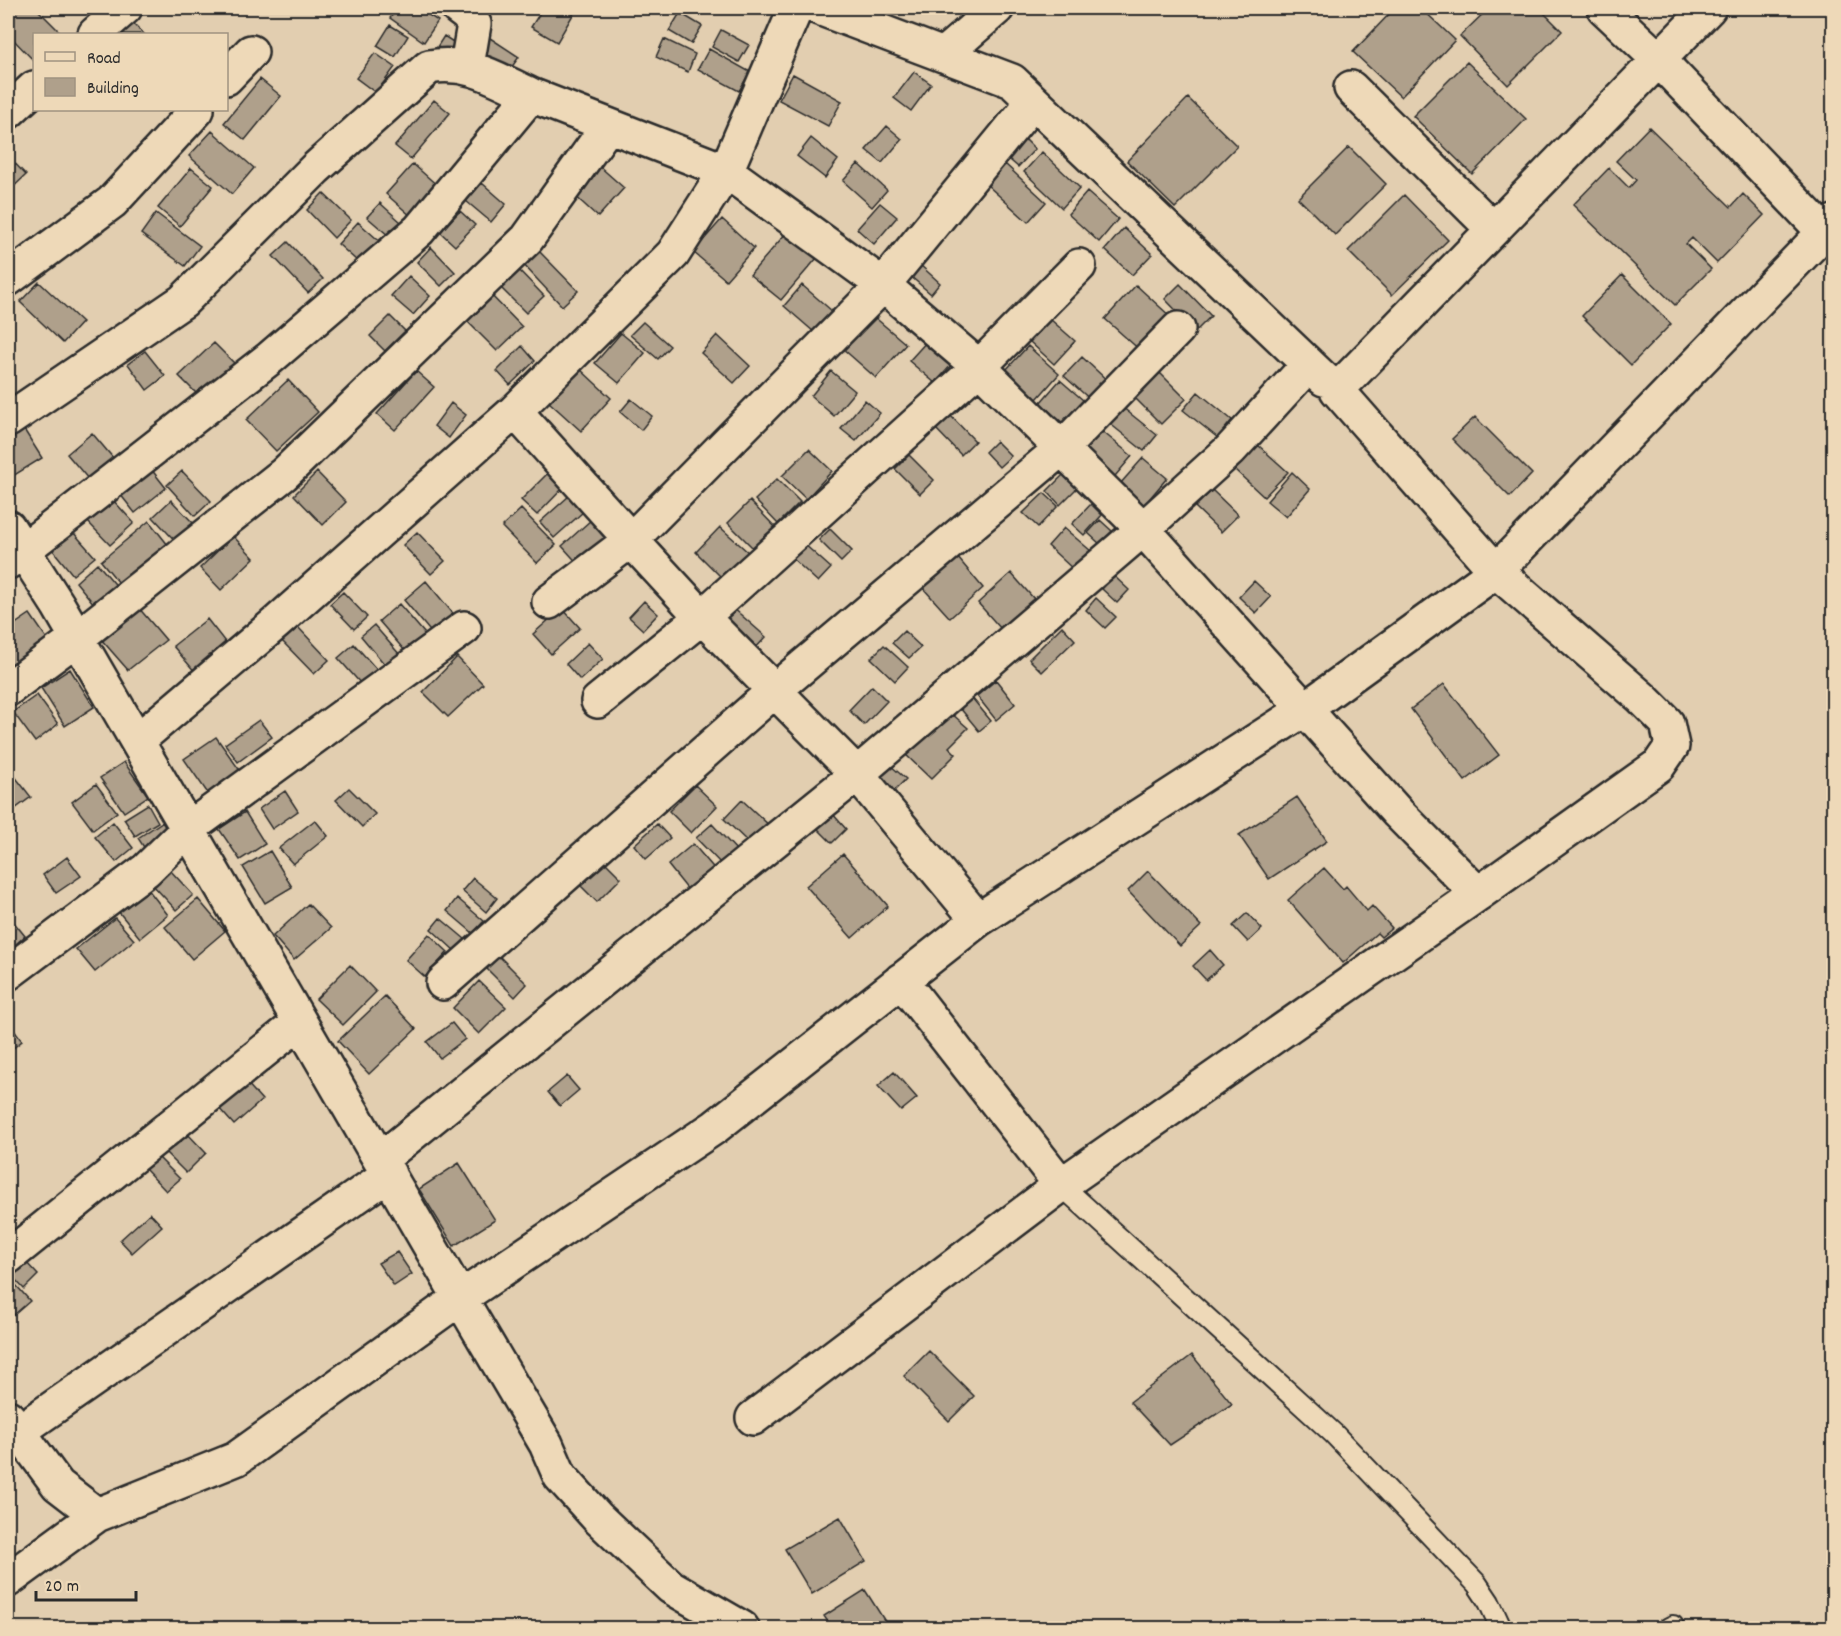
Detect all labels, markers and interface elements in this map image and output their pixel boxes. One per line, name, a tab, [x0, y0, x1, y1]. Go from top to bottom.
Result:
legend	[33, 33, 228, 111]
text: Road	[87, 47, 121, 72]
text: Building	[87, 77, 139, 102]
scale bar	[36, 1564, 136, 1602]
text: 20 m	[45, 1575, 79, 1600]

